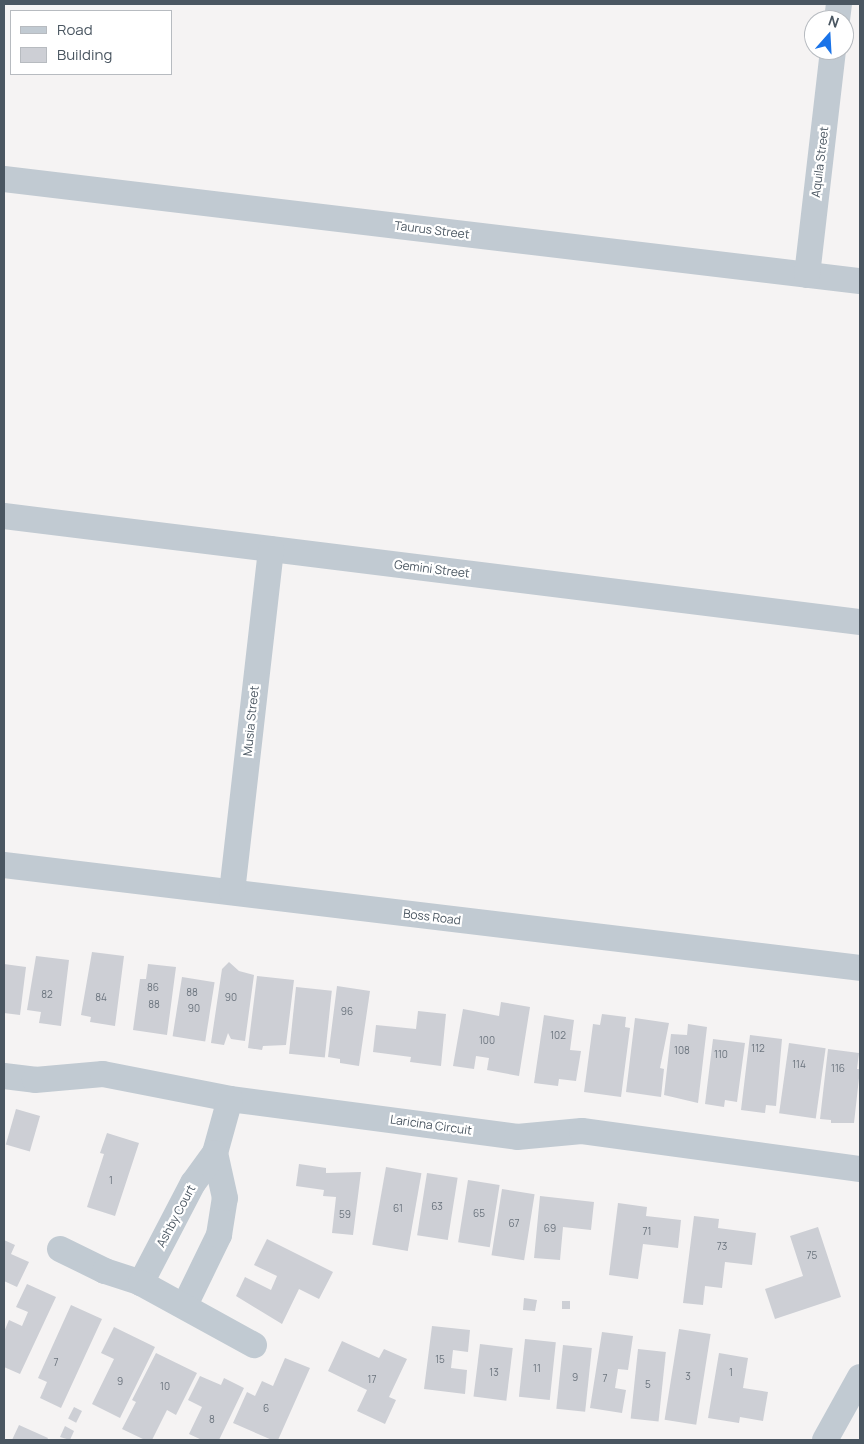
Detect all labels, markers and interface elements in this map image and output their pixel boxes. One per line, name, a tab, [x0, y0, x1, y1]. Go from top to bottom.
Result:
legend	[10, 10, 172, 75]
north arrow	[804, 10, 854, 60]
text: N	[826, 11, 842, 32]
text: Road	[57, 19, 93, 40]
text: Building	[57, 44, 112, 65]
street label: Aquila Street	[808, 126, 832, 198]
street label: Taurus Street	[394, 218, 470, 242]
street label: Gemini Street	[393, 557, 471, 581]
street label: Musia Street	[240, 685, 262, 757]
street label: Boss Road	[402, 906, 462, 928]
house number: 86	[147, 982, 159, 994]
house number: 88	[186, 987, 198, 999]
house number: 82	[41, 989, 53, 1001]
house number: 84	[95, 992, 107, 1004]
house number: 90	[225, 992, 237, 1004]
house number: 88	[148, 999, 160, 1011]
house number: 90	[188, 1003, 200, 1015]
house number: 96	[341, 1006, 353, 1018]
house number: 102	[550, 1030, 566, 1042]
house number: 100	[479, 1035, 495, 1047]
house number: 112	[751, 1043, 765, 1055]
house number: 108	[674, 1045, 690, 1057]
house number: 110	[714, 1049, 728, 1061]
house number: 114	[792, 1059, 806, 1071]
house number: 116	[831, 1063, 845, 1075]
street label: Laricina Circuit	[389, 1112, 473, 1138]
house number: 1	[109, 1175, 113, 1187]
street label: Ashby Court	[154, 1182, 198, 1250]
house number: 63	[431, 1201, 443, 1213]
house number: 61	[393, 1203, 403, 1215]
house number: 65	[473, 1208, 485, 1220]
house number: 59	[339, 1209, 351, 1221]
house number: 67	[508, 1218, 520, 1230]
house number: 69	[544, 1223, 556, 1235]
house number: 71	[643, 1226, 651, 1238]
house number: 73	[717, 1241, 727, 1253]
house number: 75	[807, 1250, 817, 1262]
house number: 15	[435, 1354, 445, 1366]
house number: 7	[53, 1357, 59, 1369]
house number: 11	[533, 1363, 541, 1375]
house number: 13	[489, 1367, 499, 1379]
house number: 1	[729, 1367, 733, 1379]
house number: 3	[685, 1371, 691, 1383]
house number: 9	[572, 1372, 578, 1384]
house number: 7	[602, 1373, 608, 1385]
house number: 17	[368, 1374, 376, 1386]
house number: 9	[117, 1376, 123, 1388]
house number: 5	[645, 1379, 651, 1391]
house number: 10	[160, 1381, 170, 1393]
house number: 6	[263, 1403, 269, 1415]
house number: 8	[209, 1414, 215, 1426]

